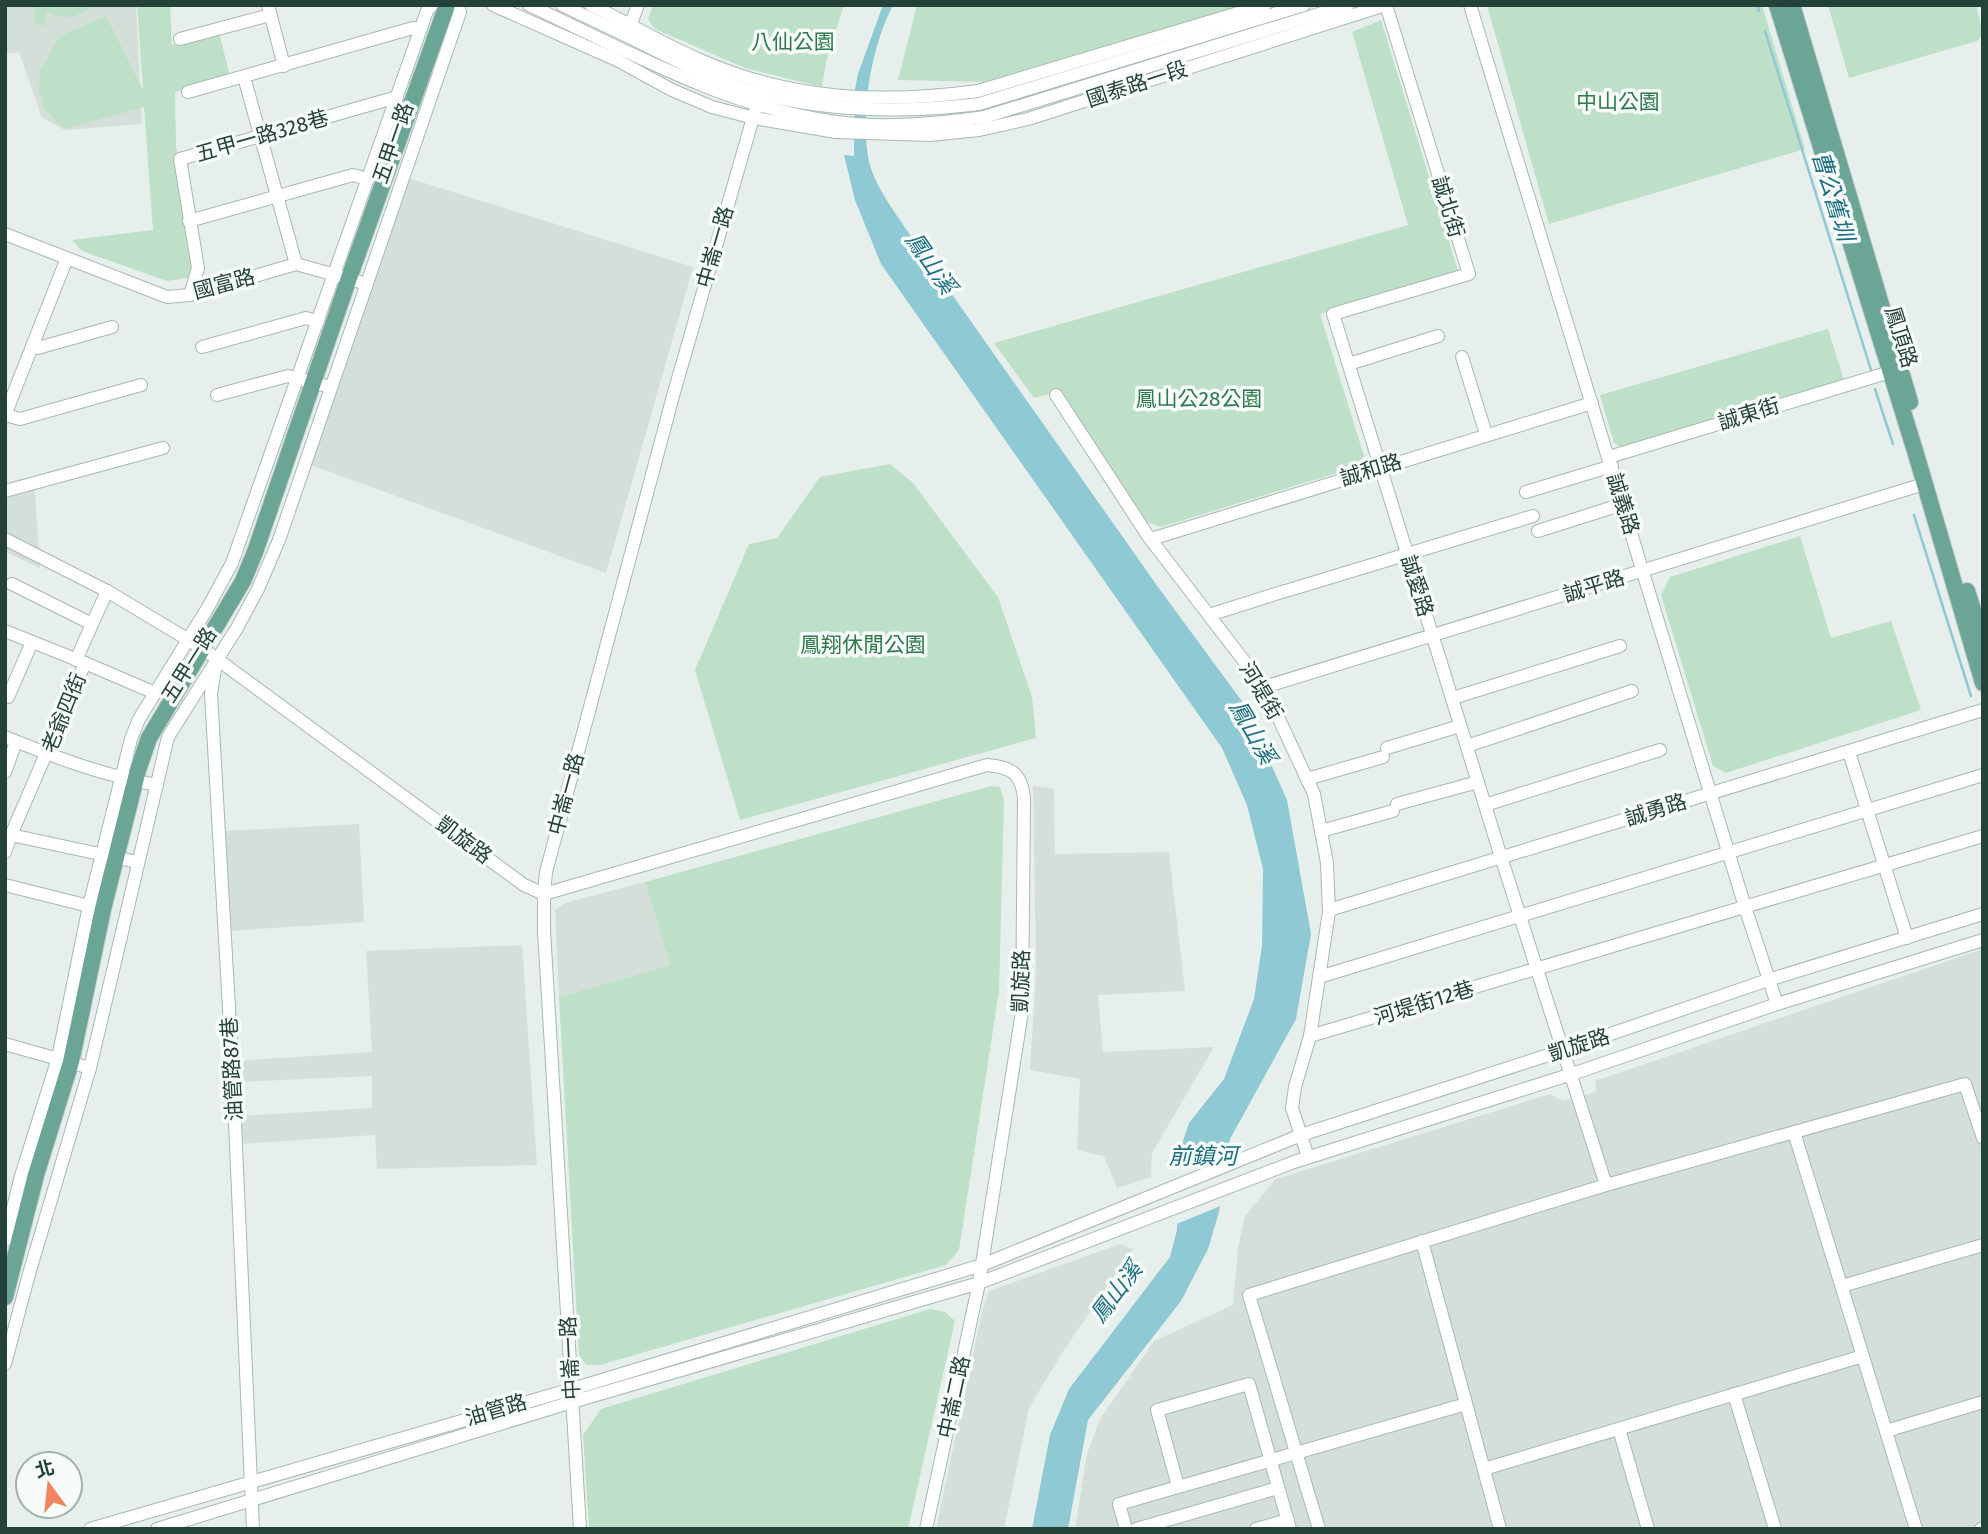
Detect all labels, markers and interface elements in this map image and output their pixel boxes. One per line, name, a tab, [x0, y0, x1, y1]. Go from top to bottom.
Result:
park label: 八仙公園	[751, 29, 835, 55]
street label: 國泰路一段	[1083, 55, 1191, 113]
park label: 中山公園	[1576, 89, 1660, 115]
street label: 五甲一路	[367, 99, 419, 187]
street label: 五甲一路328巷	[192, 105, 332, 167]
water label: 曹公舊圳	[1806, 148, 1861, 247]
street label: 誠北街	[1426, 173, 1470, 241]
street label: 中崙一路	[691, 203, 739, 291]
water label: 鳳山溪	[900, 227, 964, 302]
street label: 國富路	[190, 263, 258, 305]
street label: 鳳頂路	[1879, 303, 1923, 371]
park label: 鳳山公28公園	[1136, 386, 1262, 412]
street label: 誠東街	[1715, 392, 1783, 436]
street label: 誠和路	[1337, 448, 1405, 492]
street label: 誠義路	[1601, 470, 1645, 538]
street label: 誠愛路	[1395, 552, 1439, 620]
street label: 誠平路	[1560, 564, 1628, 608]
street label: 五甲一路	[156, 622, 222, 708]
park label: 鳳翔休閒公園	[800, 632, 926, 658]
street label: 河堤街	[1234, 657, 1288, 725]
street label: 老爺四街	[36, 669, 92, 757]
water label: 鳳山溪	[1224, 695, 1284, 771]
street label: 中崙一路	[543, 750, 589, 838]
street label: 誠勇路	[1622, 788, 1690, 832]
street label: 凱旋路	[431, 811, 497, 869]
street label: 凱旋路	[1007, 949, 1035, 1013]
street label: 河堤街12巷	[1371, 975, 1477, 1031]
street label: 油管路87巷	[216, 1016, 248, 1122]
street label: 凱旋路	[1545, 1023, 1613, 1067]
water label: 前鎮河	[1169, 1142, 1242, 1170]
water label: 鳳山溪	[1084, 1254, 1150, 1328]
street label: 中崙一路	[555, 1315, 585, 1401]
street label: 中崙二路	[933, 1353, 975, 1441]
street label: 油管路	[462, 1389, 530, 1431]
north arrow	[14, 1450, 84, 1520]
text: 北	[33, 1455, 57, 1483]

